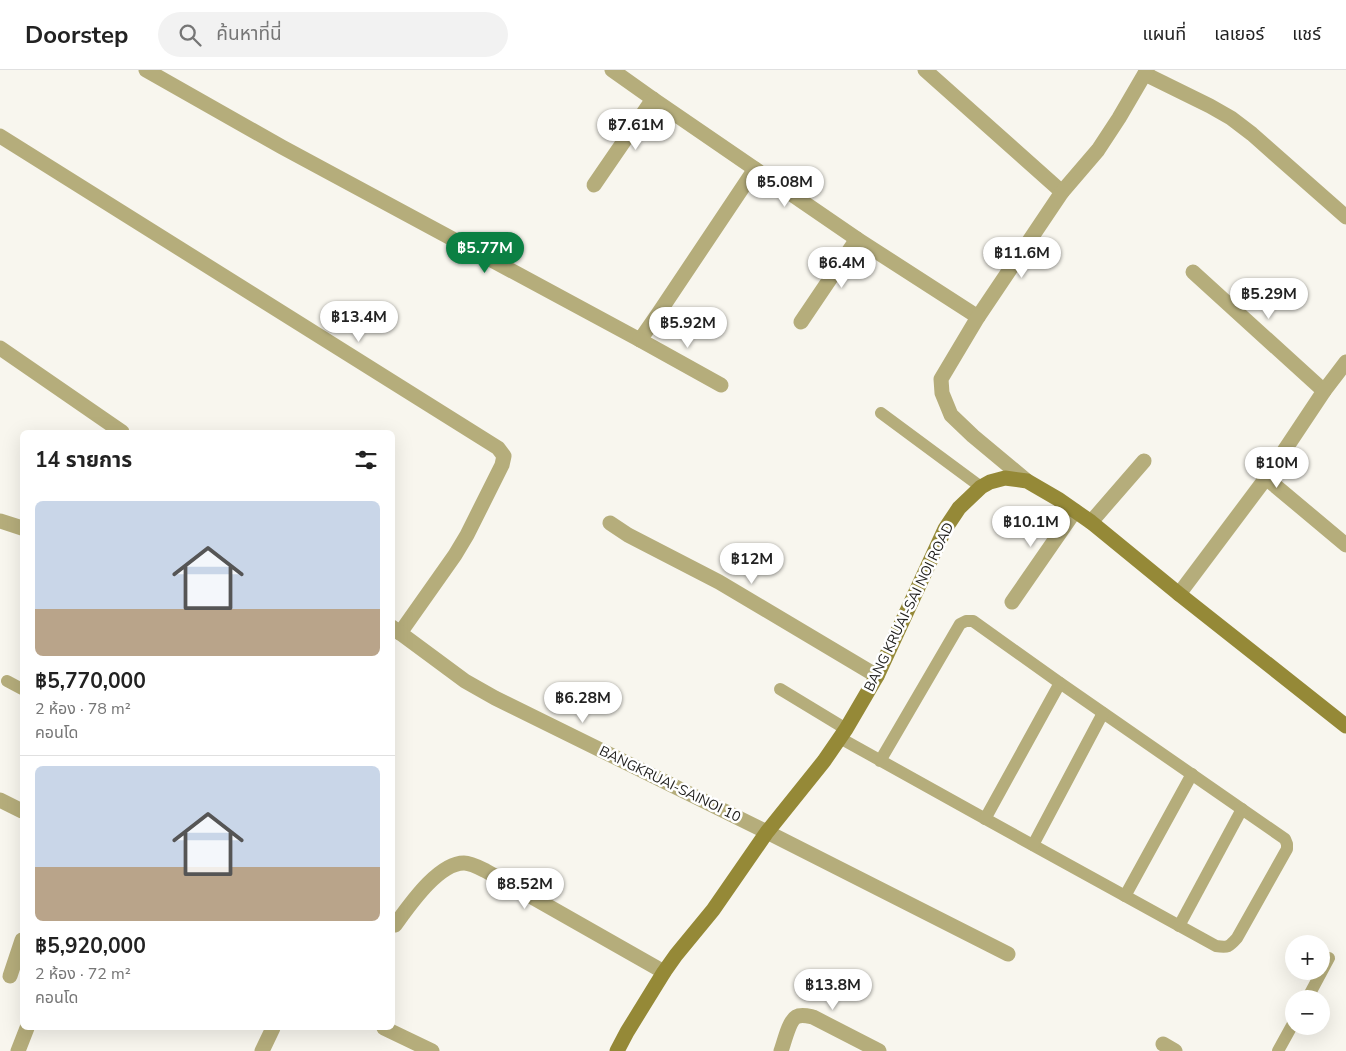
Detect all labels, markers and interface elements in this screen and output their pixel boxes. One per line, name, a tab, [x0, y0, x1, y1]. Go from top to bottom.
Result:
search box	[158, 12, 508, 57]
text: Doorstep	[25, 19, 128, 51]
icon: search	[176, 21, 204, 49]
text: ค้นหาที่นี่	[216, 21, 282, 47]
text: แผนที่	[1142, 22, 1186, 46]
text: เลเยอร์	[1214, 22, 1264, 46]
text: แชร์	[1292, 22, 1321, 46]
pin: ฿7.61M	[595, 108, 677, 151]
text: ฿7.61M	[608, 114, 664, 136]
pin: ฿5.08M	[744, 166, 826, 208]
text: ฿5.08M	[757, 171, 813, 193]
pin: ฿5.77M	[444, 232, 526, 274]
pin: ฿11.6M	[981, 236, 1063, 279]
text: ฿5.77M	[457, 237, 513, 259]
text: ฿11.6M	[994, 242, 1050, 264]
pin: ฿6.4M	[807, 246, 877, 289]
text: ฿6.4M	[819, 252, 865, 274]
pin: ฿5.29M	[1228, 278, 1310, 320]
text: ฿5.29M	[1241, 283, 1297, 305]
pin: ฿13.4M	[318, 300, 400, 343]
text: ฿13.4M	[331, 306, 387, 328]
pin: ฿5.92M	[647, 306, 729, 349]
text: ฿5.92M	[660, 312, 716, 334]
text: 14 รายการ	[35, 446, 132, 474]
icon: filters	[352, 446, 380, 474]
pin: ฿10M	[1247, 446, 1307, 489]
text: ฿10M	[1256, 452, 1298, 474]
pin: ฿10.1M	[990, 506, 1072, 548]
text: ฿10.1M	[1003, 511, 1059, 533]
street label: BANG KRUAI-SAI NOI ROAD	[860, 519, 958, 695]
icon: home	[163, 533, 253, 623]
pin: ฿12M	[722, 542, 782, 585]
text: ฿12M	[731, 548, 773, 570]
text: ฿5,770,000	[35, 667, 146, 695]
pin: ฿6.28M	[542, 682, 624, 724]
text: ฿6.28M	[555, 687, 611, 709]
text: 2 ห้อง · 78 m²	[35, 698, 131, 720]
text: คอนโด	[35, 722, 78, 744]
street label: BANGKRUAI-SAINOI 10	[596, 741, 744, 827]
icon: home	[163, 799, 253, 889]
pin: ฿8.52M	[484, 868, 566, 910]
text: ฿8.52M	[497, 873, 553, 895]
text: ฿5,920,000	[35, 932, 146, 960]
map controls	[1285, 935, 1330, 1035]
button: +	[1285, 935, 1330, 980]
text: 2 ห้อง · 72 m²	[35, 963, 131, 985]
pin: ฿13.8M	[792, 968, 874, 1011]
text: ฿13.8M	[805, 974, 861, 996]
text: คอนโด	[35, 987, 78, 1009]
button: −	[1285, 990, 1330, 1035]

